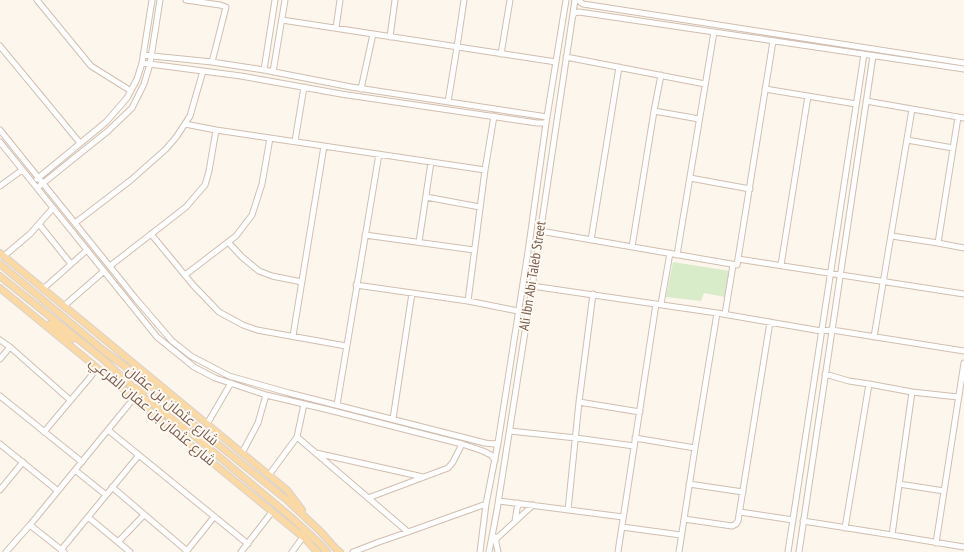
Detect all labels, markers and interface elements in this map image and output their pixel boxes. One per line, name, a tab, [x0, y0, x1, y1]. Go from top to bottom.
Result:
street label: Ali Ibn Abi Taleb Street	[516, 220, 550, 332]
street label: شارع عثمان بن عفان الفرعي	[85, 354, 219, 470]
street label: شارع عثمان بن عفان	[122, 362, 222, 450]

